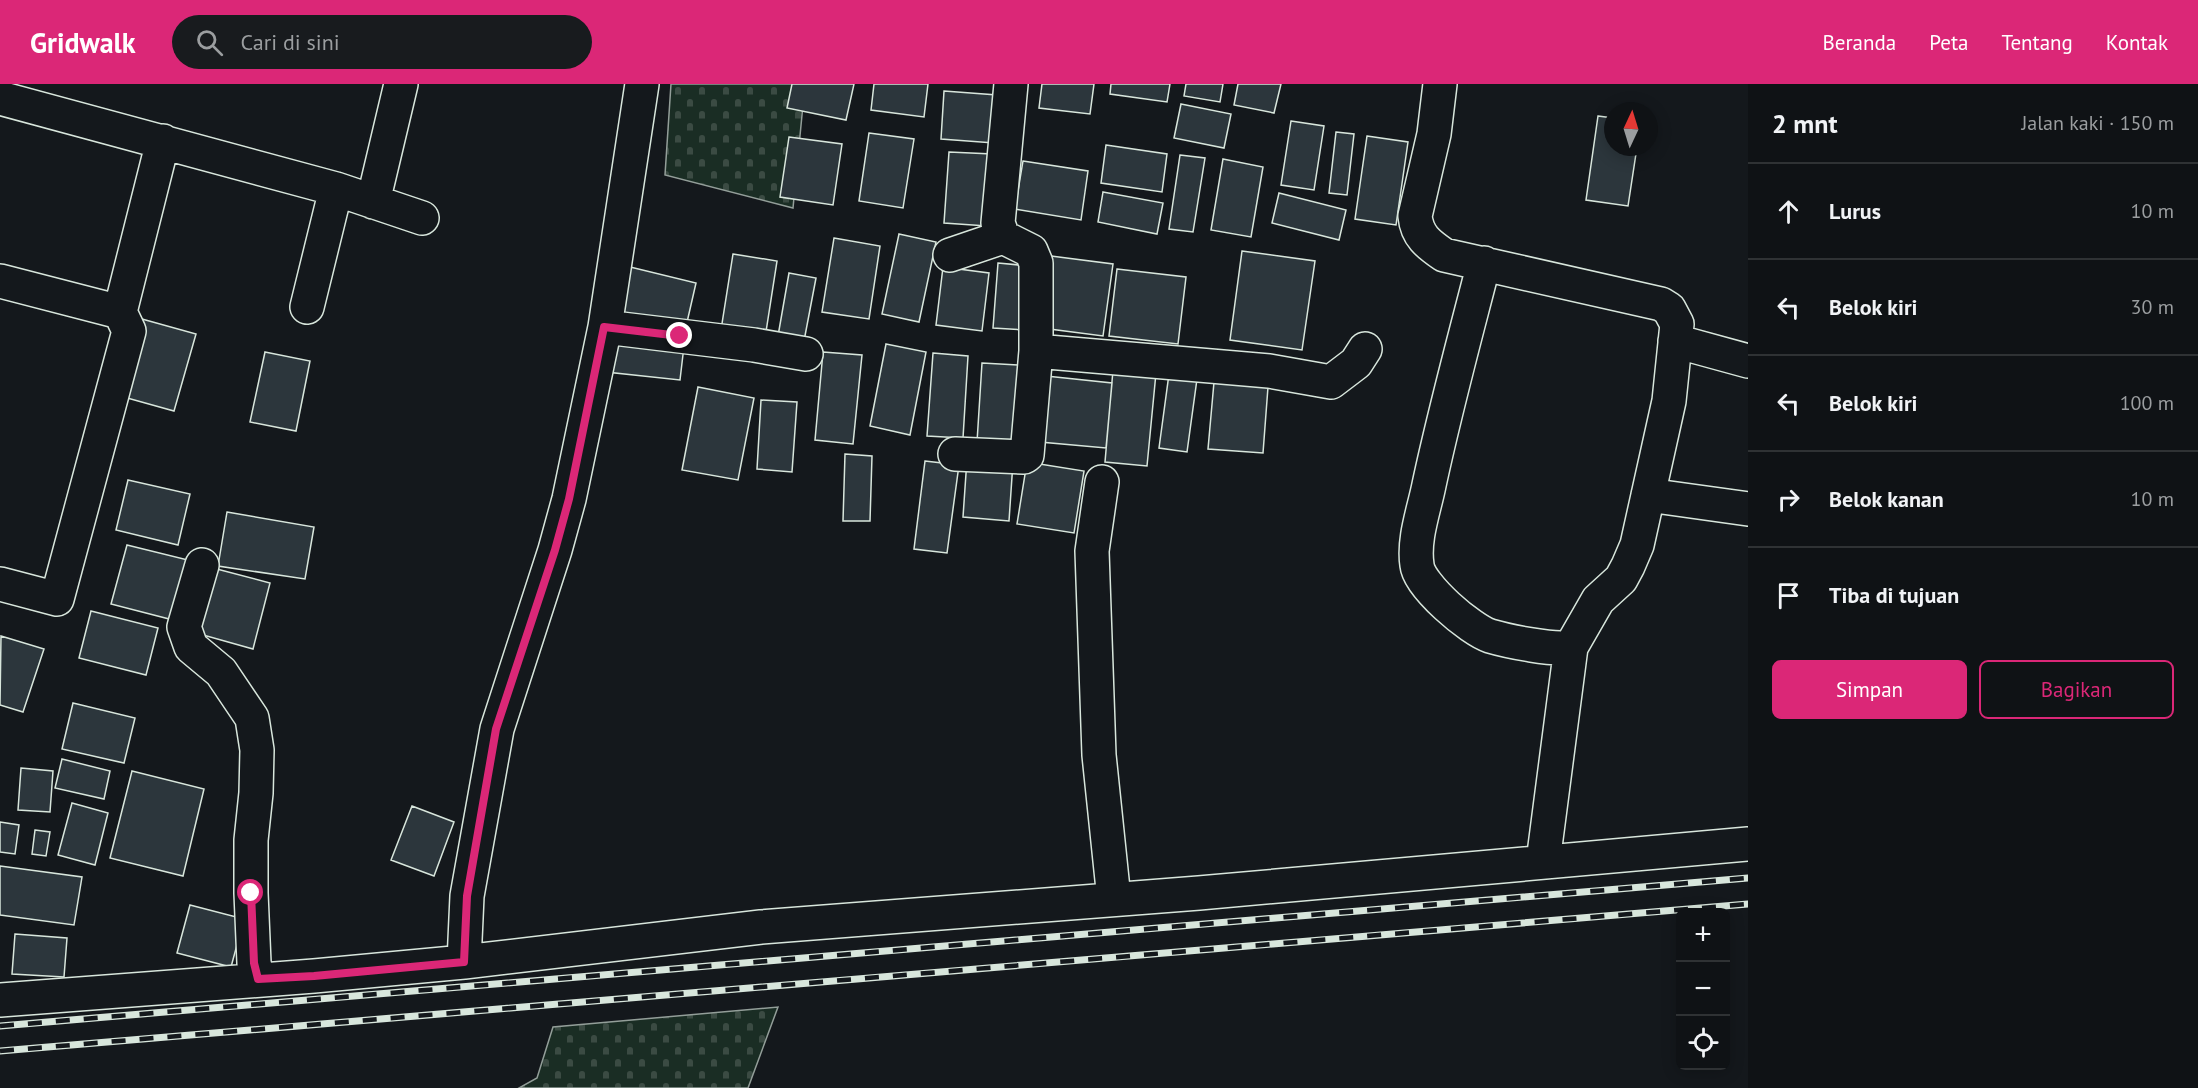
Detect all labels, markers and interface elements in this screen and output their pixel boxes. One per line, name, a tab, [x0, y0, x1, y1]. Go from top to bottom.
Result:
search box	[172, 15, 592, 69]
text: Gridwalk	[30, 24, 136, 61]
icon: search	[193, 26, 226, 59]
text: Cari di sini	[241, 28, 340, 56]
text: Beranda	[1823, 29, 1896, 56]
text: Peta	[1929, 29, 1968, 56]
text: Tentang	[2001, 29, 2073, 56]
text: Kontak	[2106, 29, 2168, 56]
north arrow	[1604, 102, 1658, 156]
text: 2 mnt	[1772, 107, 1838, 140]
text: Jalan kaki · 150 m	[2021, 110, 2174, 136]
icon: ahead	[1772, 195, 1805, 228]
text: Lurus	[1829, 197, 1881, 225]
text: 10 m	[2131, 198, 2174, 224]
icon: left	[1772, 291, 1805, 324]
text: Belok kiri	[1829, 293, 1918, 321]
text: 30 m	[2131, 294, 2174, 320]
route end	[666, 322, 692, 348]
icon: left	[1772, 387, 1805, 420]
text: Belok kiri	[1829, 389, 1918, 417]
text: 100 m	[2120, 390, 2174, 416]
icon: right	[1772, 483, 1805, 516]
text: Belok kanan	[1829, 485, 1944, 513]
text: 10 m	[2131, 486, 2174, 512]
icon: arrive	[1772, 579, 1805, 612]
text: Tiba di tujuan	[1829, 581, 1959, 609]
button: Simpan	[1772, 660, 1967, 719]
button: Bagikan	[1979, 660, 2174, 719]
route start	[237, 879, 263, 905]
map controls	[1676, 908, 1730, 1070]
button: +	[1676, 908, 1730, 962]
button: −	[1676, 962, 1730, 1016]
button: locate	[1676, 1016, 1730, 1070]

